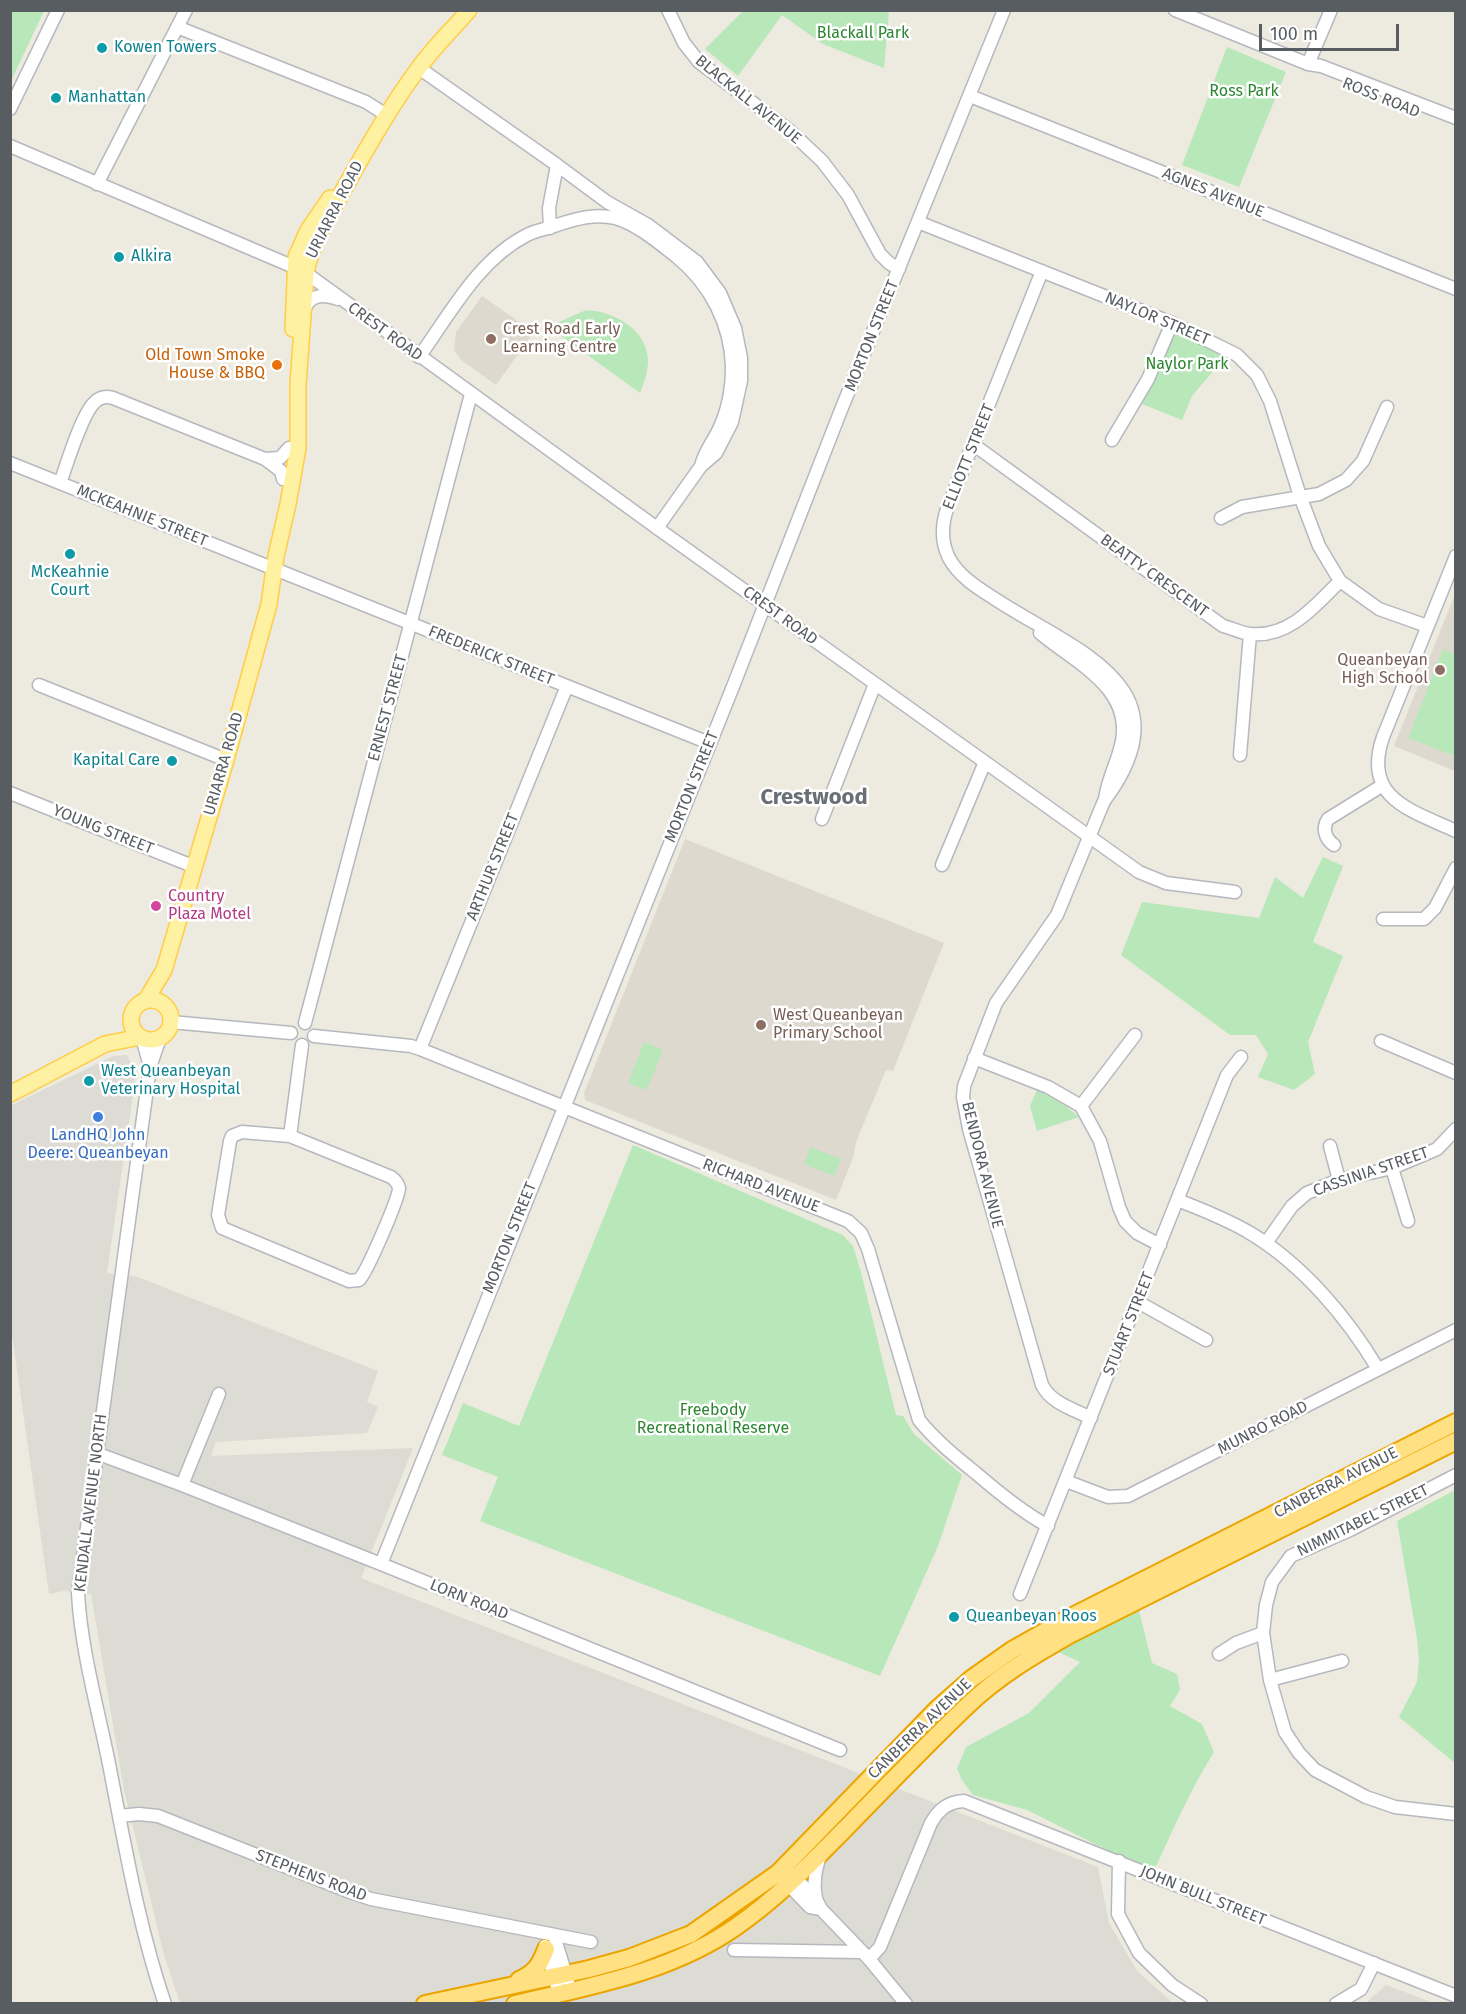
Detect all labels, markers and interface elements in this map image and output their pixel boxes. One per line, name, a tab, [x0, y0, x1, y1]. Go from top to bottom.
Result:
scale bar	[1262, 12, 1402, 50]
text: 100 m	[1270, 23, 1318, 45]
park label: Blackall Park	[817, 24, 909, 44]
place label: Kowen Towers	[114, 38, 217, 58]
marker: Kowen Towers	[95, 41, 109, 55]
street label: BLACKALL AVENUE	[691, 51, 805, 149]
street label: ROSS ROAD	[1339, 74, 1423, 122]
park label: Ross Park	[1209, 82, 1279, 102]
place label: Manhattan	[68, 88, 146, 108]
marker: Manhattan	[49, 91, 63, 105]
street label: URIARRA ROAD	[302, 158, 368, 262]
street label: AGNES AVENUE	[1159, 164, 1267, 222]
place label: Alkira	[131, 247, 172, 267]
marker: Alkira	[112, 250, 126, 264]
street label: MORTON STREET	[841, 278, 903, 394]
street label: NAYLOR STREET	[1102, 288, 1212, 350]
street label: CREST ROAD	[344, 298, 426, 366]
place label: Crest Road Early Learning Centre	[503, 320, 620, 358]
marker: Crest Road Early Learning Centre	[484, 332, 498, 346]
place label: Old Town Smoke House & BBQ	[145, 346, 265, 384]
park label: Naylor Park	[1145, 355, 1229, 375]
marker: Old Town Smoke House & BBQ	[270, 358, 284, 372]
street label: ELLIOTT STREET	[939, 401, 999, 513]
street label: MCKEAHNIE STREET	[74, 481, 210, 551]
street label: BEATTY CRESCENT	[1096, 530, 1212, 622]
marker: McKeahnie Court	[63, 547, 77, 561]
place label: McKeahnie Court	[31, 563, 109, 601]
street label: CREST ROAD	[739, 582, 821, 650]
street label: FREDERICK STREET	[425, 622, 557, 690]
place label: Queanbeyan High School	[1337, 651, 1428, 689]
street label: ERNEST STREET	[364, 652, 412, 764]
marker: Queanbeyan High School	[1433, 663, 1447, 677]
street label: URIARRA ROAD	[200, 710, 248, 818]
street label: MORTON STREET	[661, 729, 723, 845]
place label: Kapital Care	[73, 751, 160, 771]
marker: Kapital Care	[165, 754, 179, 768]
district label: Crestwood	[760, 785, 868, 811]
street label: YOUNG STREET	[50, 801, 156, 859]
street label: ARTHUR STREET	[463, 811, 523, 923]
place label: Country Plaza Motel	[168, 887, 251, 925]
marker: Country Plaza Motel	[149, 899, 163, 913]
place label: West Queanbeyan Primary School	[773, 1006, 903, 1044]
marker: West Queanbeyan Primary School	[754, 1018, 768, 1032]
place label: West Queanbeyan Veterinary Hospital	[101, 1062, 240, 1100]
marker: West Queanbeyan Veterinary Hospital	[82, 1074, 96, 1088]
street label: BENDORA AVENUE	[957, 1100, 1007, 1230]
marker: LandHQ John Deere: Queanbeyan	[91, 1110, 105, 1124]
place label: LandHQ John Deere: Queanbeyan	[27, 1126, 169, 1164]
street label: CASSINIA STREET	[1311, 1143, 1431, 1201]
street label: RICHARD AVENUE	[700, 1155, 822, 1217]
street label: MORTON STREET	[479, 1180, 541, 1296]
street label: STUART STREET	[1100, 1269, 1158, 1379]
street label: MUNRO ROAD	[1215, 1397, 1311, 1459]
park label: Freebody Recreational Reserve	[637, 1401, 789, 1439]
street label: KENDALL AVENUE NORTH	[71, 1413, 111, 1593]
street label: CANBERRA AVENUE	[1271, 1443, 1401, 1523]
street label: NIMMITABEL STREET	[1294, 1481, 1432, 1561]
street label: LORN ROAD	[427, 1576, 511, 1624]
place label: Queanbeyan Roos	[966, 1607, 1097, 1627]
marker: Queanbeyan Roos	[947, 1610, 961, 1624]
street label: CANBERRA AVENUE	[864, 1675, 976, 1783]
street label: STEPHENS ROAD	[253, 1846, 369, 1906]
street label: JOHN BULL STREET	[1137, 1862, 1269, 1930]

